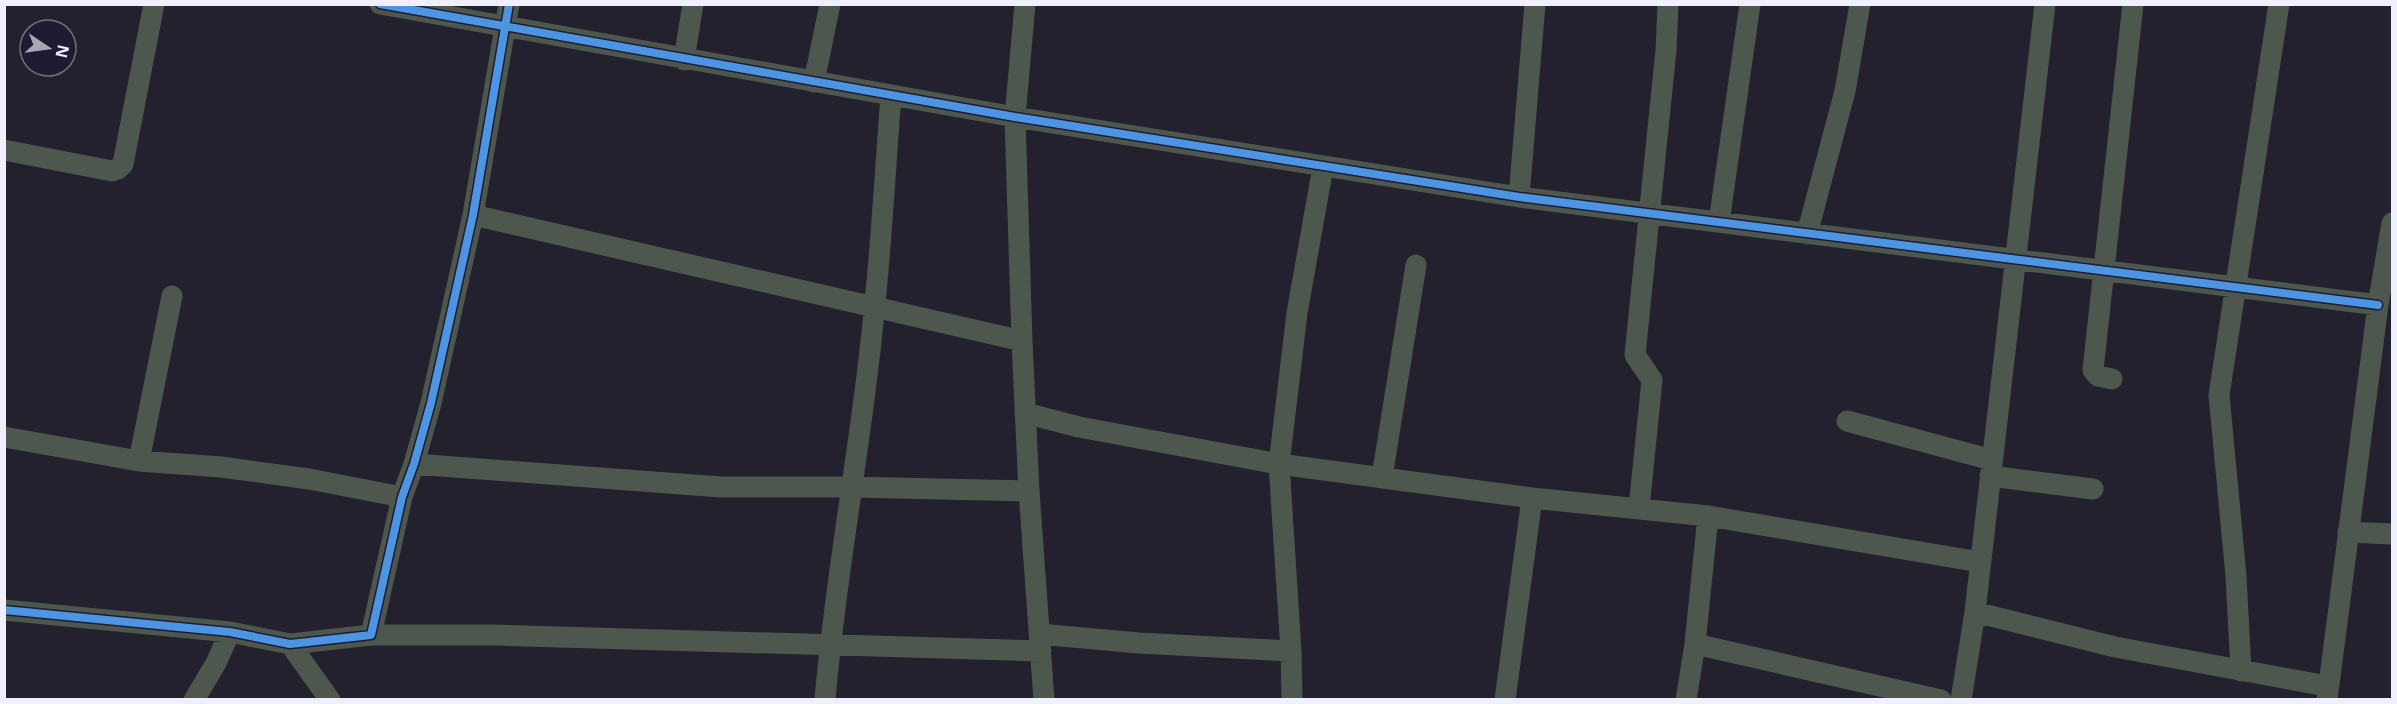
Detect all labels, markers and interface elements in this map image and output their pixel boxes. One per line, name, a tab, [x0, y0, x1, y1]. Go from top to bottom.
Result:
north arrow	[18, 18, 78, 78]
text: N	[50, 43, 75, 60]

